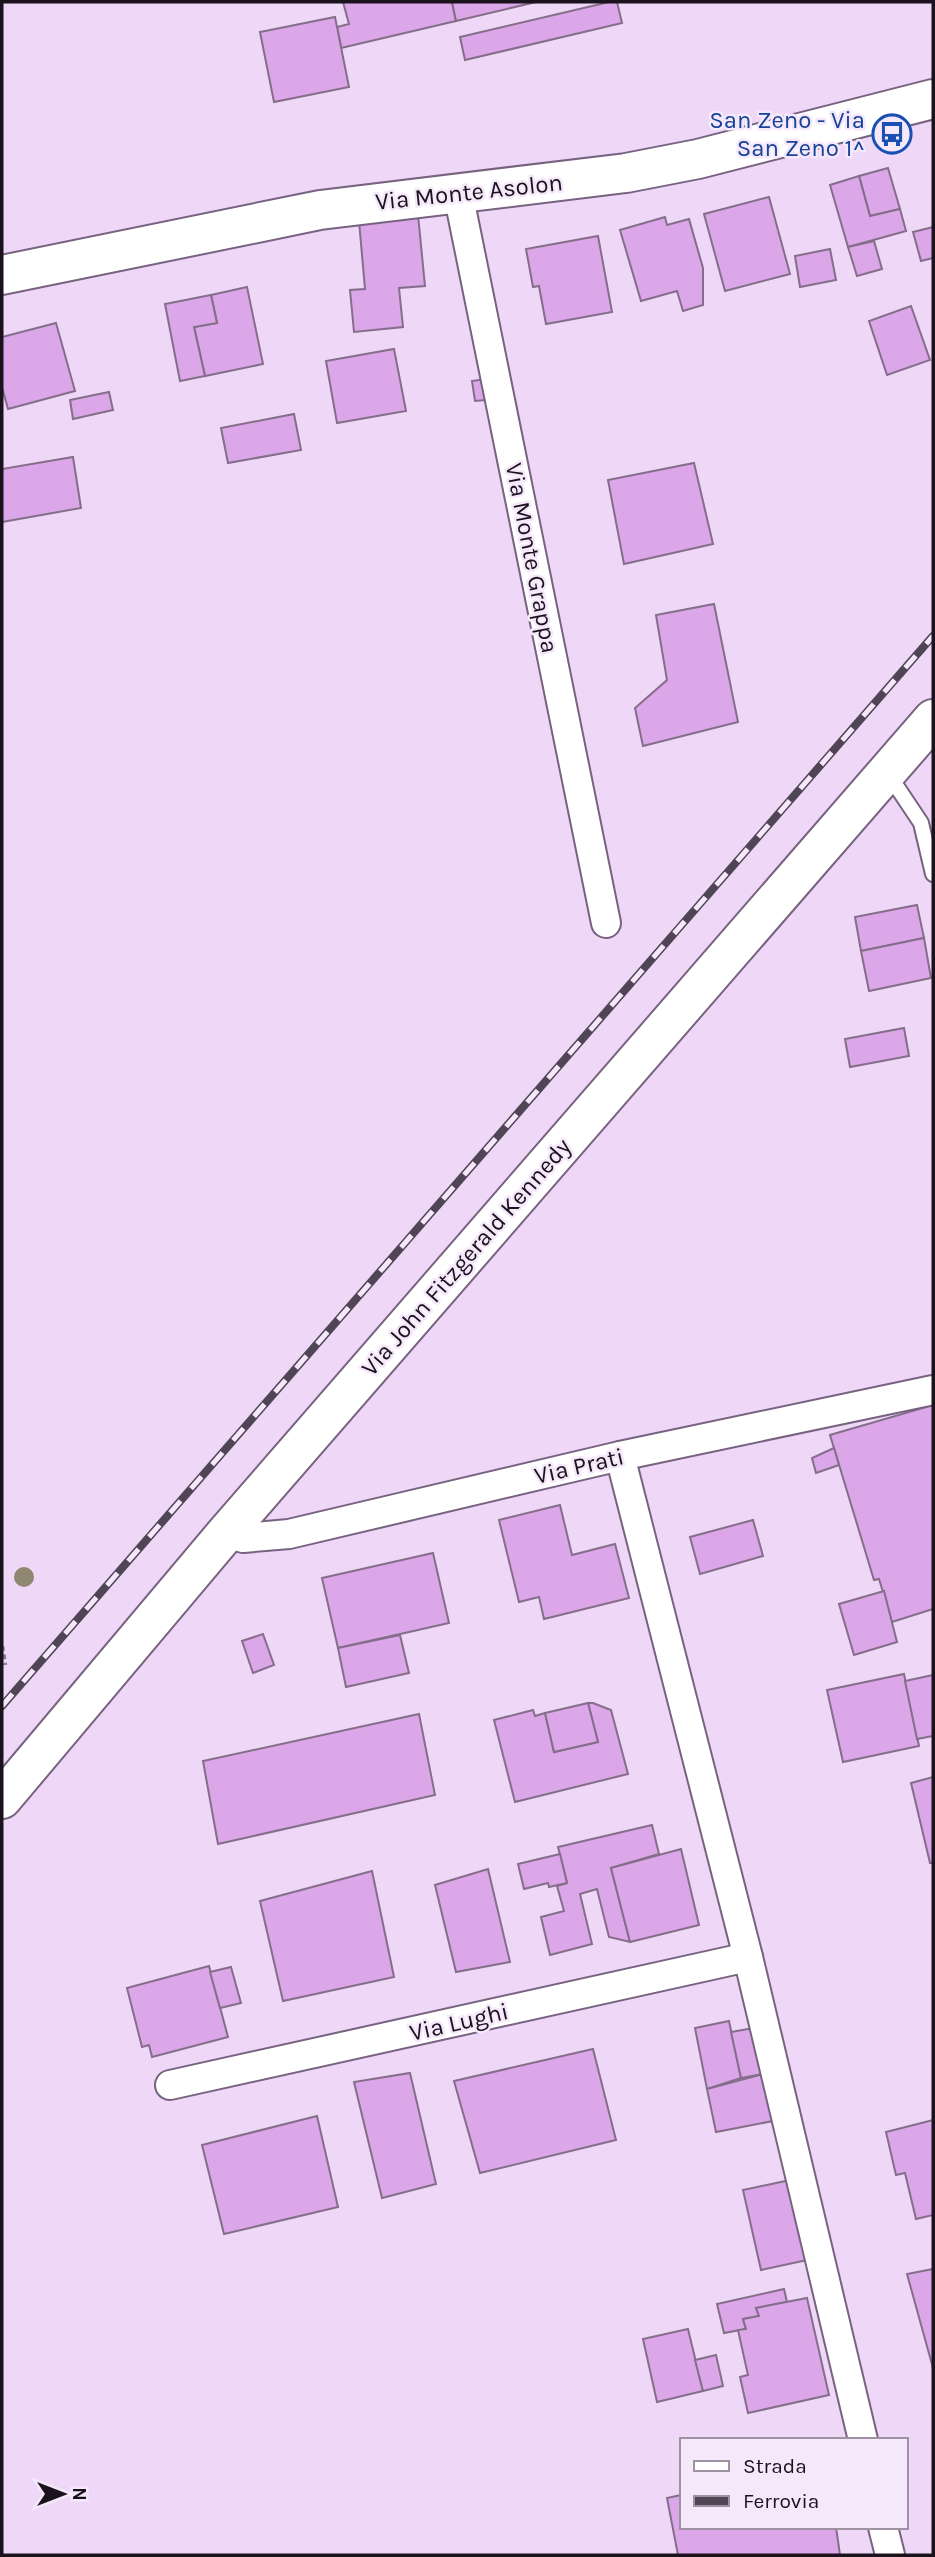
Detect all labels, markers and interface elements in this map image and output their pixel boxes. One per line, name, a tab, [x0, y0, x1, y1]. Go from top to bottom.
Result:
place label: San Zeno - Via San Zeno 1^	[709, 106, 865, 162]
bus stop icon: San Zeno - Via San Zeno 1^	[871, 113, 913, 155]
street label: Via Monte Asolon	[374, 168, 564, 216]
street label: Via Monte Grappa	[500, 461, 564, 655]
street label: Via John Fitzgerald Kennedy	[355, 1133, 577, 1381]
street label: Via Prati	[532, 1442, 626, 1490]
street label: Via Lughi	[407, 1997, 511, 2047]
legend	[680, 2438, 907, 2529]
text: Strada	[743, 2454, 807, 2478]
north arrow	[28, 2459, 98, 2529]
text: N	[68, 2487, 90, 2501]
text: Ferrovia	[743, 2489, 819, 2513]

